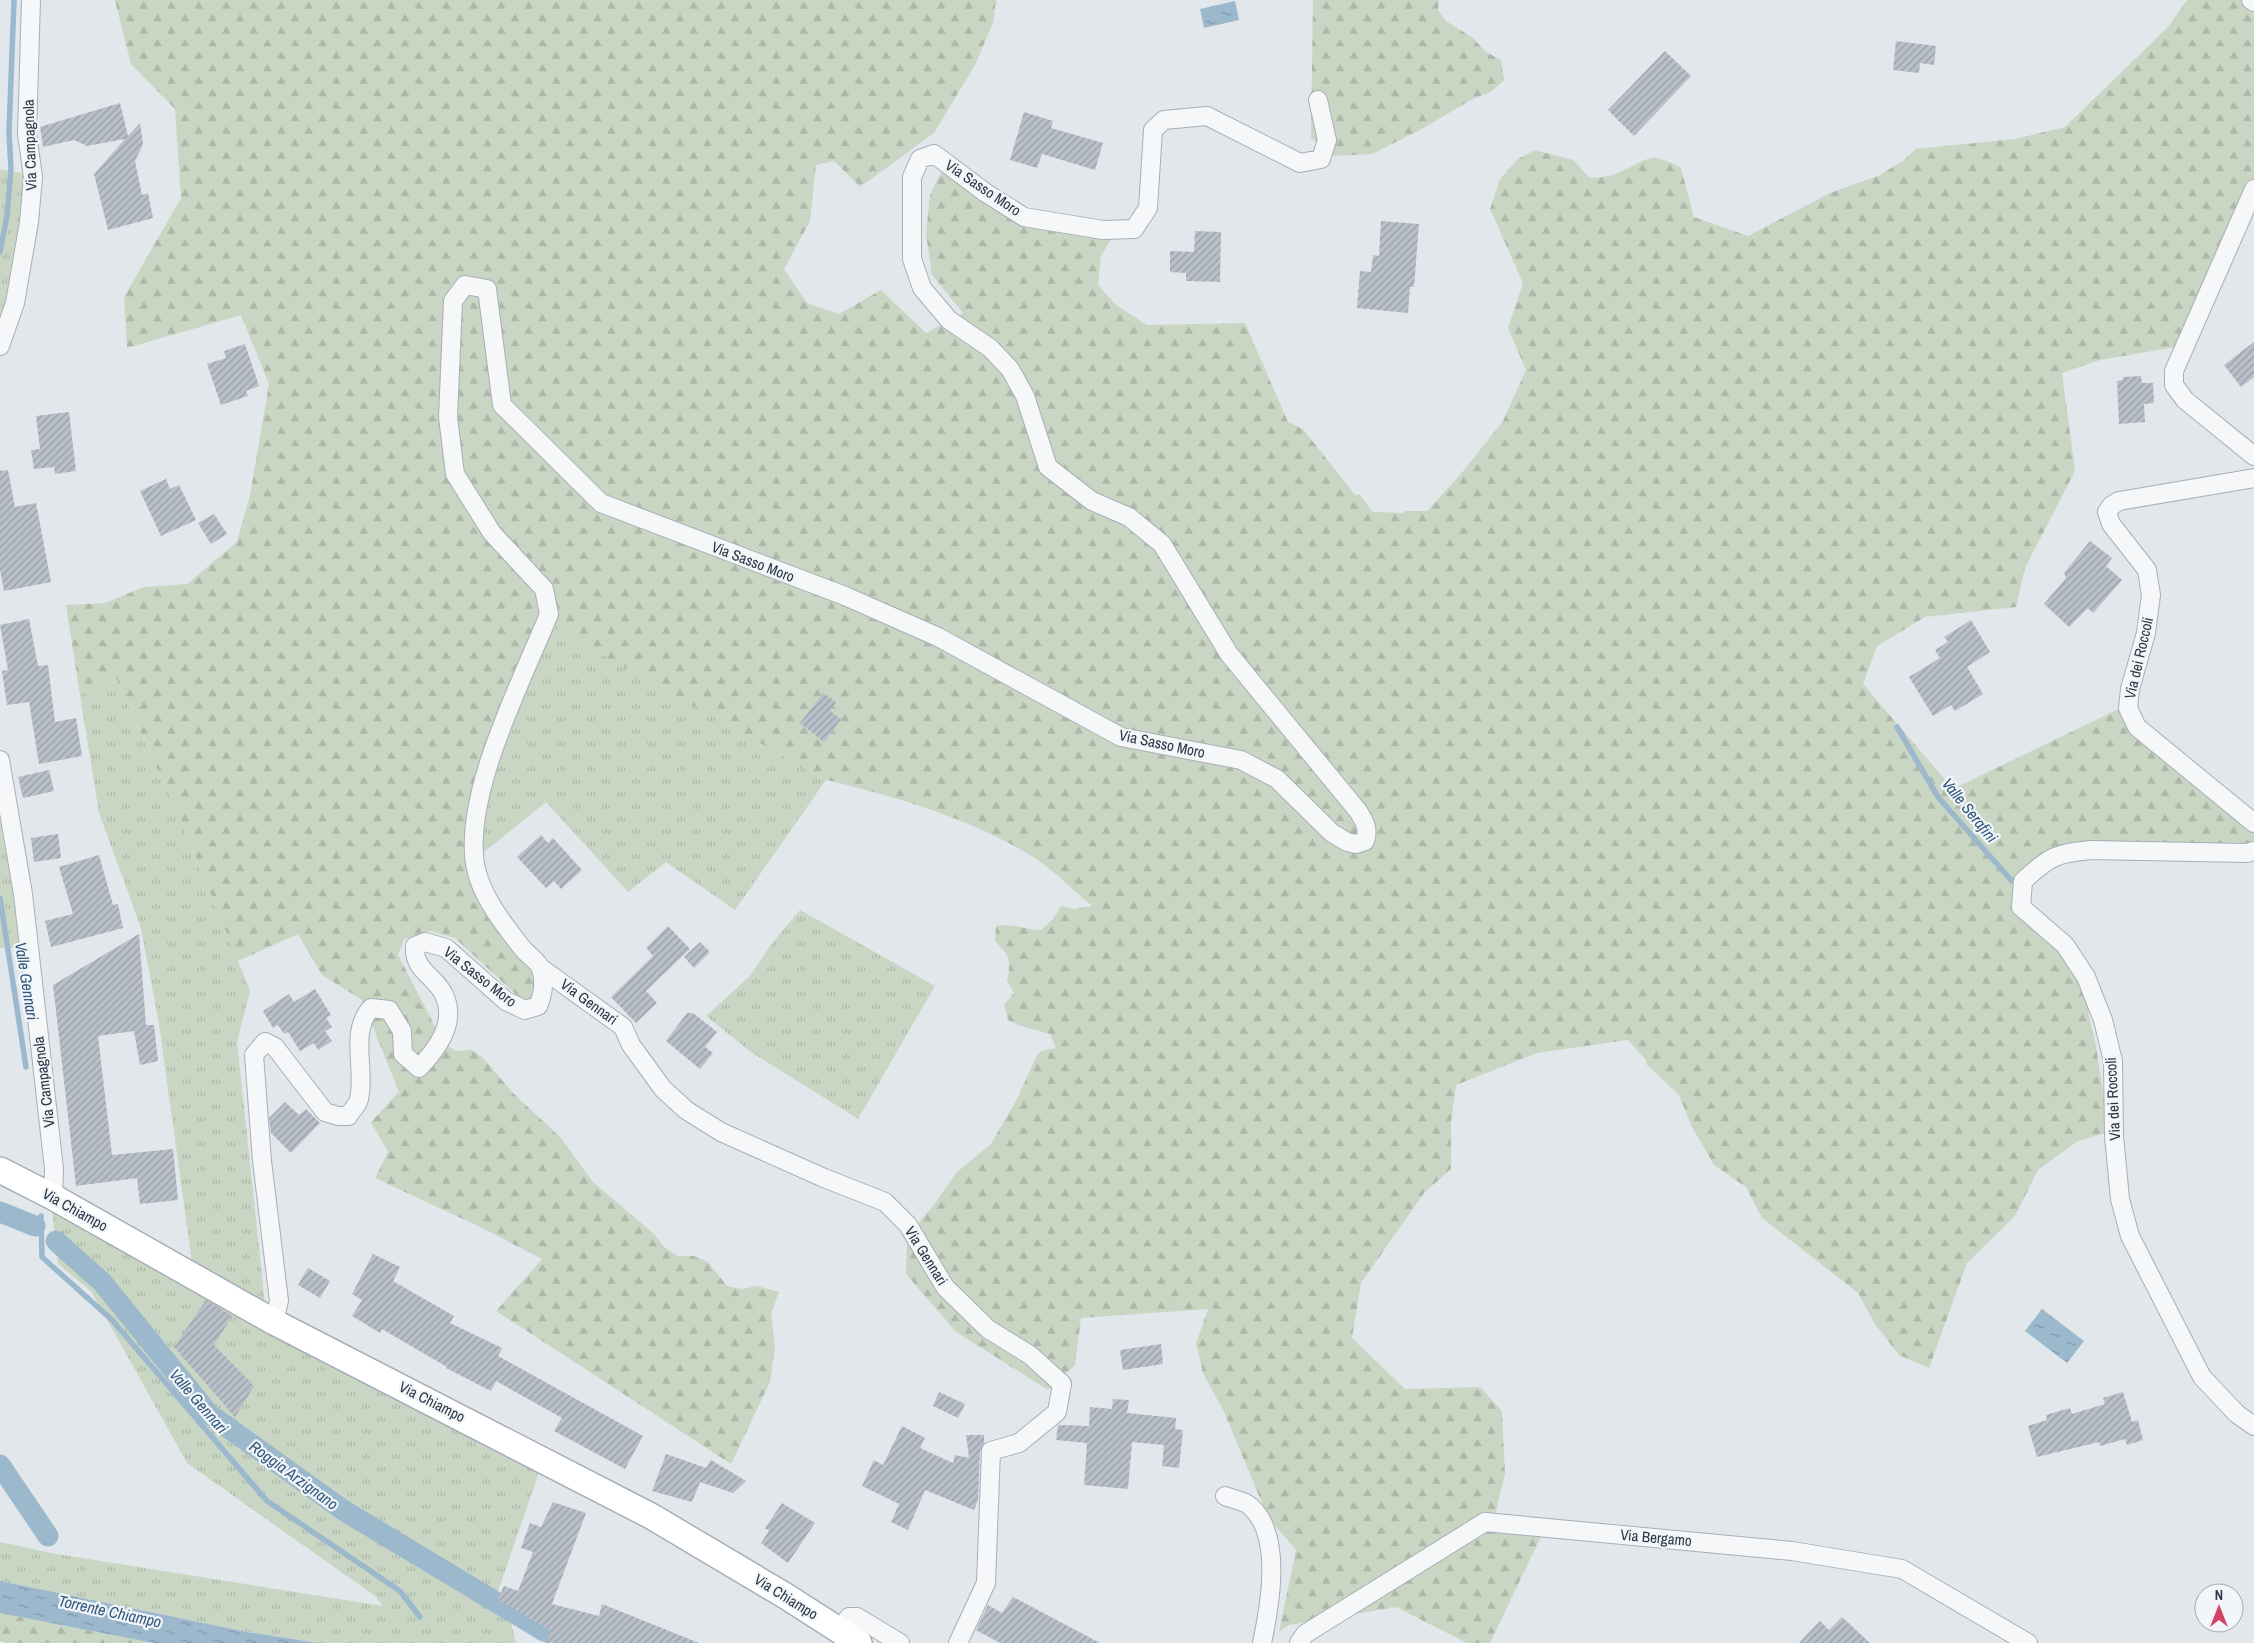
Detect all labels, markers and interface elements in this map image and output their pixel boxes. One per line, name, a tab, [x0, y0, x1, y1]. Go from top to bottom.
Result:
street label: Via Campagnola	[17, 99, 42, 191]
street label: Via Sasso Moro	[941, 154, 1025, 221]
street label: Via Sasso Moro	[709, 536, 798, 587]
street label: Via dei Roccoli	[2119, 615, 2158, 701]
street label: Via Sasso Moro	[1117, 724, 1207, 763]
water label: Valle Serafini	[1937, 773, 2003, 847]
water label: Valle Gennari	[10, 940, 44, 1022]
street label: Via Sasso Moro	[439, 941, 521, 1012]
street label: Via Gennari	[556, 974, 622, 1030]
street label: Via Campagnola	[27, 1035, 59, 1129]
street label: Via dei Roccoli	[2100, 1057, 2125, 1141]
street label: Via Chiampo	[39, 1183, 112, 1236]
street label: Via Gennari	[900, 1222, 953, 1289]
water label: Valle Gennari	[165, 1364, 233, 1438]
street label: Via Chiampo	[396, 1376, 469, 1427]
water label: Roggia Arzignano	[245, 1435, 343, 1515]
street label: Via Bergamo	[1619, 1524, 1693, 1551]
street label: Via Chiampo	[750, 1569, 822, 1625]
north arrow	[2194, 1583, 2244, 1633]
text: N	[2215, 1586, 2223, 1604]
water label: Torrente Chiampo	[57, 1589, 163, 1633]

